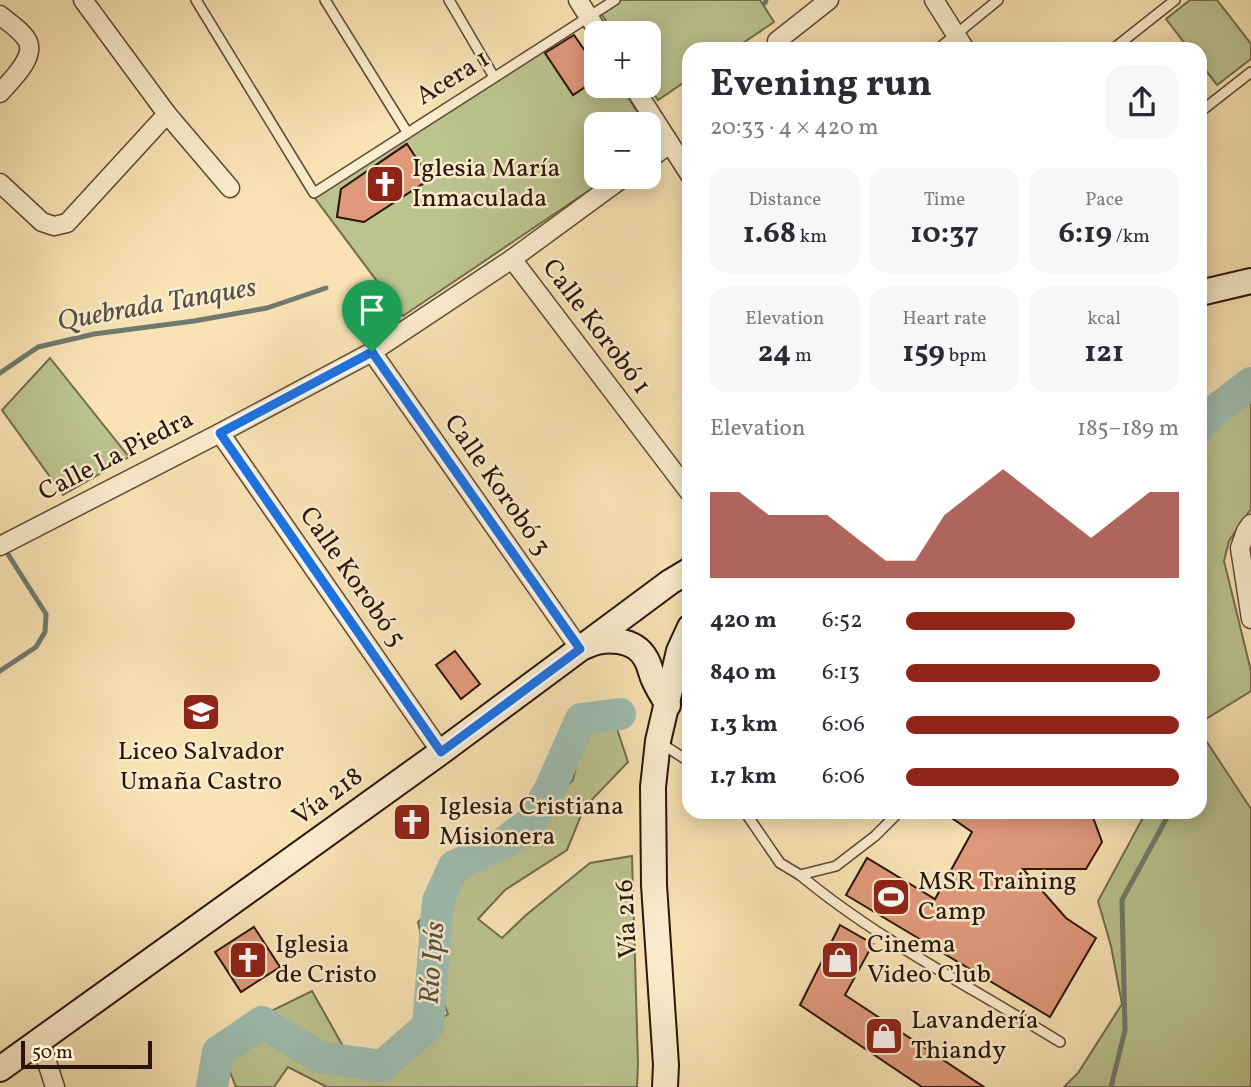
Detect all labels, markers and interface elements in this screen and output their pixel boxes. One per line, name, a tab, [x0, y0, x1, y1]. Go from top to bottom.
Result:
map controls	[584, 21, 661, 189]
button: +	[584, 21, 661, 98]
street label: Acera 1	[409, 41, 497, 115]
text: Evening run	[710, 59, 932, 112]
button: share	[1105, 65, 1179, 139]
button: −	[584, 112, 661, 189]
text: 20:33 · 4 × 420 m	[710, 112, 879, 144]
place label: Iglesia María Inmaculada	[412, 151, 561, 217]
church icon: Iglesia María Inmaculada	[364, 163, 406, 205]
text: Distance	[748, 187, 821, 213]
text: Time	[924, 187, 965, 213]
text: Pace	[1085, 187, 1123, 213]
text: 1.68	[743, 213, 796, 255]
text: 10:37	[910, 213, 979, 255]
text: 6:19	[1058, 213, 1112, 255]
text: km	[796, 224, 827, 250]
text: /km	[1112, 224, 1150, 250]
street label: Calle Korobó 1	[533, 252, 659, 402]
water label: Quebrada Tanques	[54, 268, 260, 342]
pin	[342, 280, 402, 352]
icon: arrive	[353, 291, 391, 329]
text: Elevation	[745, 306, 824, 332]
text: Heart rate	[903, 306, 986, 332]
text: kcal	[1087, 306, 1121, 332]
text: 24	[758, 332, 791, 374]
text: 159	[902, 332, 945, 374]
text: 121	[1084, 332, 1124, 374]
text: m	[791, 343, 812, 369]
text: bpm	[945, 343, 987, 369]
street label: Calle La Piedra	[32, 401, 200, 511]
street label: Calle Korobó 3	[435, 407, 559, 563]
text: Elevation	[710, 413, 806, 445]
text: 185–189 m	[1077, 413, 1179, 445]
street label: Calle Korobó 5	[290, 500, 414, 654]
text: 420 m	[710, 605, 777, 637]
text: 6:52	[822, 605, 862, 637]
text: 840 m	[710, 657, 776, 689]
text: 6:13	[822, 657, 860, 689]
school or university icon: Liceo Salvador Umaña Castro	[180, 691, 222, 733]
text: 1.3 km	[710, 709, 778, 741]
text: 6:06	[822, 709, 865, 741]
place label: Liceo Salvador Umaña Castro	[118, 734, 284, 800]
street label: Vía 218	[285, 759, 371, 835]
text: 1.7 km	[710, 761, 777, 793]
text: 6:06	[822, 761, 865, 793]
place label: Iglesia Cristiana Misionera	[439, 789, 624, 855]
church icon: Iglesia Cristiana Misionera	[391, 801, 433, 843]
place label: MSR Training Camp	[918, 864, 1077, 930]
sports icon: MSR Training Camp	[870, 876, 912, 918]
street label: Vía 216	[607, 878, 647, 960]
water label: Río Ipís	[411, 920, 455, 1006]
place label: Iglesia de Cristo	[275, 927, 377, 993]
place label: Cinema Video Club	[867, 927, 991, 993]
church icon: Iglesia de Cristo	[227, 939, 269, 981]
shop icon: Cinema Video Club	[819, 939, 861, 981]
place label: Lavandería Thiandy	[911, 1003, 1039, 1069]
shop icon: Lavandería Thiandy	[863, 1015, 905, 1057]
scale bar	[21, 1038, 152, 1070]
text: 50 m	[32, 1040, 73, 1066]

